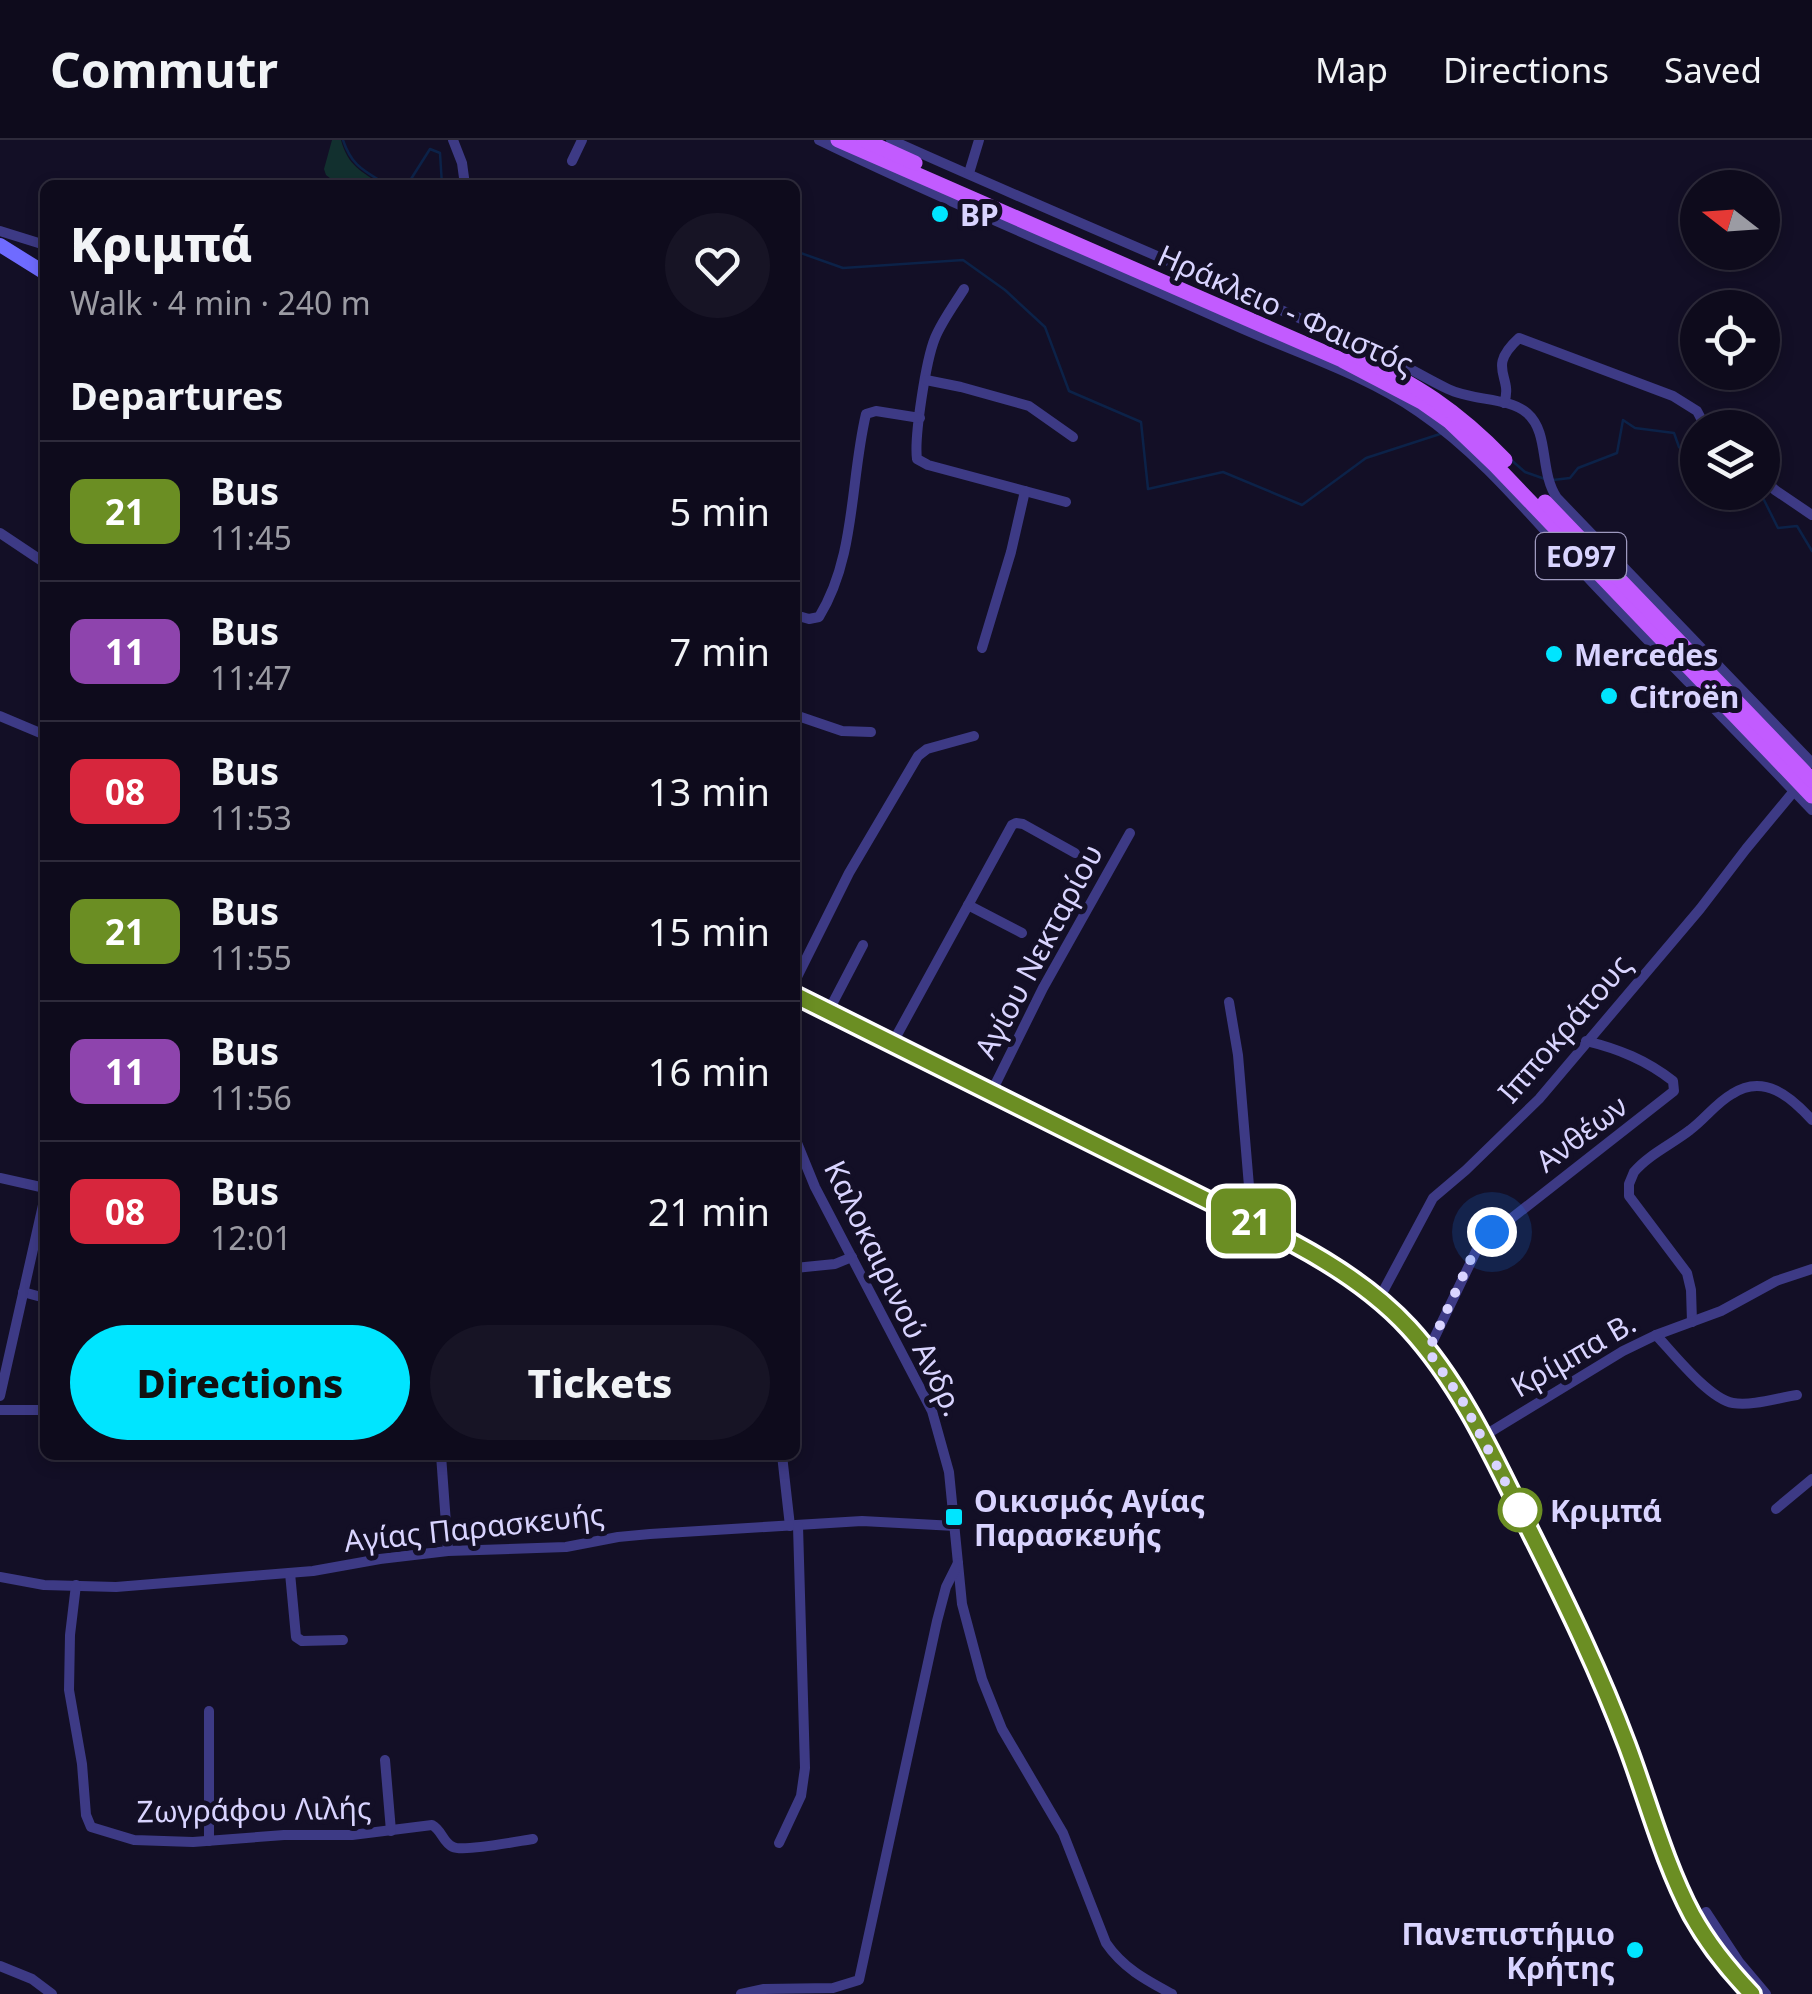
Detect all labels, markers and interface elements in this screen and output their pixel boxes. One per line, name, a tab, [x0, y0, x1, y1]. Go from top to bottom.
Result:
text: Commutr	[50, 37, 278, 102]
text: Map	[1315, 46, 1388, 93]
text: Directions	[1443, 46, 1609, 93]
text: Saved	[1664, 46, 1762, 93]
north arrow	[1680, 170, 1780, 270]
map controls	[1680, 170, 1780, 510]
place label: BP	[960, 194, 999, 235]
marker: BP	[929, 203, 951, 225]
text: Κριμπά	[70, 211, 252, 276]
button: heart	[665, 213, 770, 318]
street label: Ηράκλειο - Φαιστός	[1152, 234, 1420, 384]
text: Walk · 4 min · 240 m	[70, 281, 371, 324]
button: locate	[1680, 290, 1780, 390]
text: Departures	[70, 369, 283, 421]
button: layers	[1680, 410, 1780, 510]
text: Bus	[210, 464, 279, 516]
text: 5 min	[670, 485, 770, 537]
text: 21	[105, 488, 145, 535]
text: 11:45	[210, 516, 292, 559]
road number: ΕΟ97	[1536, 533, 1626, 579]
text: Bus	[210, 604, 279, 656]
text: 7 min	[670, 625, 770, 677]
text: 11	[105, 628, 145, 675]
place label: Mercedes	[1574, 634, 1718, 675]
marker: Mercedes	[1543, 643, 1565, 665]
text: 11:47	[210, 656, 292, 699]
place label: Citroën	[1629, 676, 1739, 717]
marker: Citroën	[1598, 685, 1620, 707]
text: Bus	[210, 744, 279, 796]
text: 13 min	[648, 765, 770, 817]
text: 08	[105, 768, 145, 815]
text: 11:53	[210, 796, 292, 839]
street label: Αγίου Νεκταρίου	[964, 837, 1112, 1065]
text: Bus	[210, 884, 279, 936]
text: 15 min	[648, 905, 770, 957]
text: 21	[105, 908, 145, 955]
text: 11:55	[210, 936, 292, 979]
street label: Ιπποκράτους	[1488, 945, 1640, 1111]
text: Bus	[210, 1024, 279, 1076]
text: 16 min	[648, 1045, 770, 1097]
text: 11	[105, 1048, 145, 1095]
text: 11:56	[210, 1076, 292, 1119]
street label: Ανθέων	[1527, 1085, 1635, 1181]
street label: Καλοκαιρινού Ανδρ.	[815, 1153, 975, 1423]
text: Bus	[210, 1164, 279, 1216]
text: 21 min	[648, 1185, 770, 1237]
text: 08	[105, 1188, 145, 1235]
line badge: 21	[1206, 1188, 1296, 1254]
text: 21	[1231, 1198, 1271, 1245]
your location	[1467, 1207, 1517, 1257]
text: 12:01	[210, 1216, 292, 1259]
street label: Κρίμπα Β.	[1503, 1302, 1643, 1406]
button: Directions	[70, 1325, 410, 1440]
button: Tickets	[430, 1325, 770, 1440]
place label: Οικισμός Αγίας Παρασκευής	[974, 1480, 1205, 1555]
marker: Κριμπά	[1499, 1489, 1541, 1531]
place label: Κριμπά	[1550, 1490, 1662, 1531]
street label: Αγίας Παρασκευής	[342, 1493, 606, 1561]
marker: Οικισμός Αγίας Παρασκευής	[943, 1506, 965, 1528]
street label: Ζωγράφου Λιλής	[136, 1786, 372, 1832]
place label: Πανεπιστήμιο Κρήτης	[1401, 1913, 1615, 1988]
marker: Πανεπιστήμιο Κρήτης	[1624, 1939, 1646, 1961]

